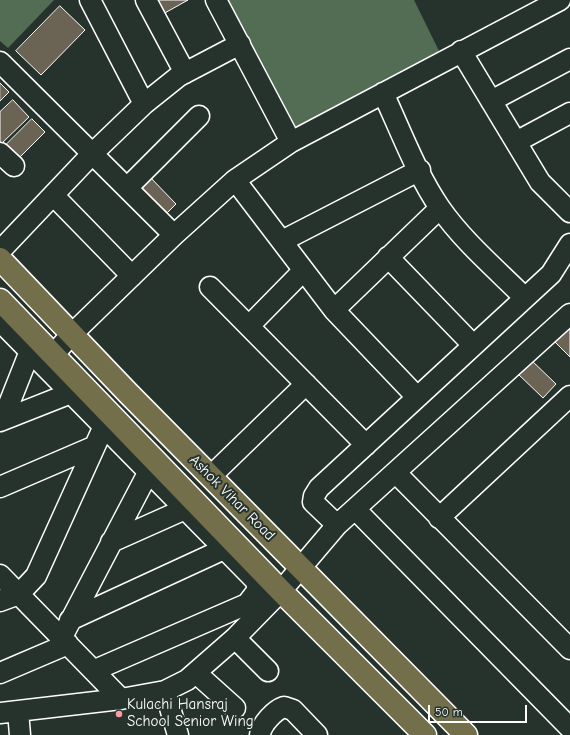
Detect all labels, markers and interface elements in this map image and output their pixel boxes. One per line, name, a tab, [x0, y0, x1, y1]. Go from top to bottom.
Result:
street label: Ashok Vihar Road	[185, 451, 279, 545]
place label: Kulachi Hansraj School Senior Wing	[127, 696, 254, 731]
scale bar	[430, 697, 529, 723]
text: 50 m	[435, 705, 463, 719]
marker: Kulachi Hansraj School Senior Wing	[114, 709, 124, 719]

